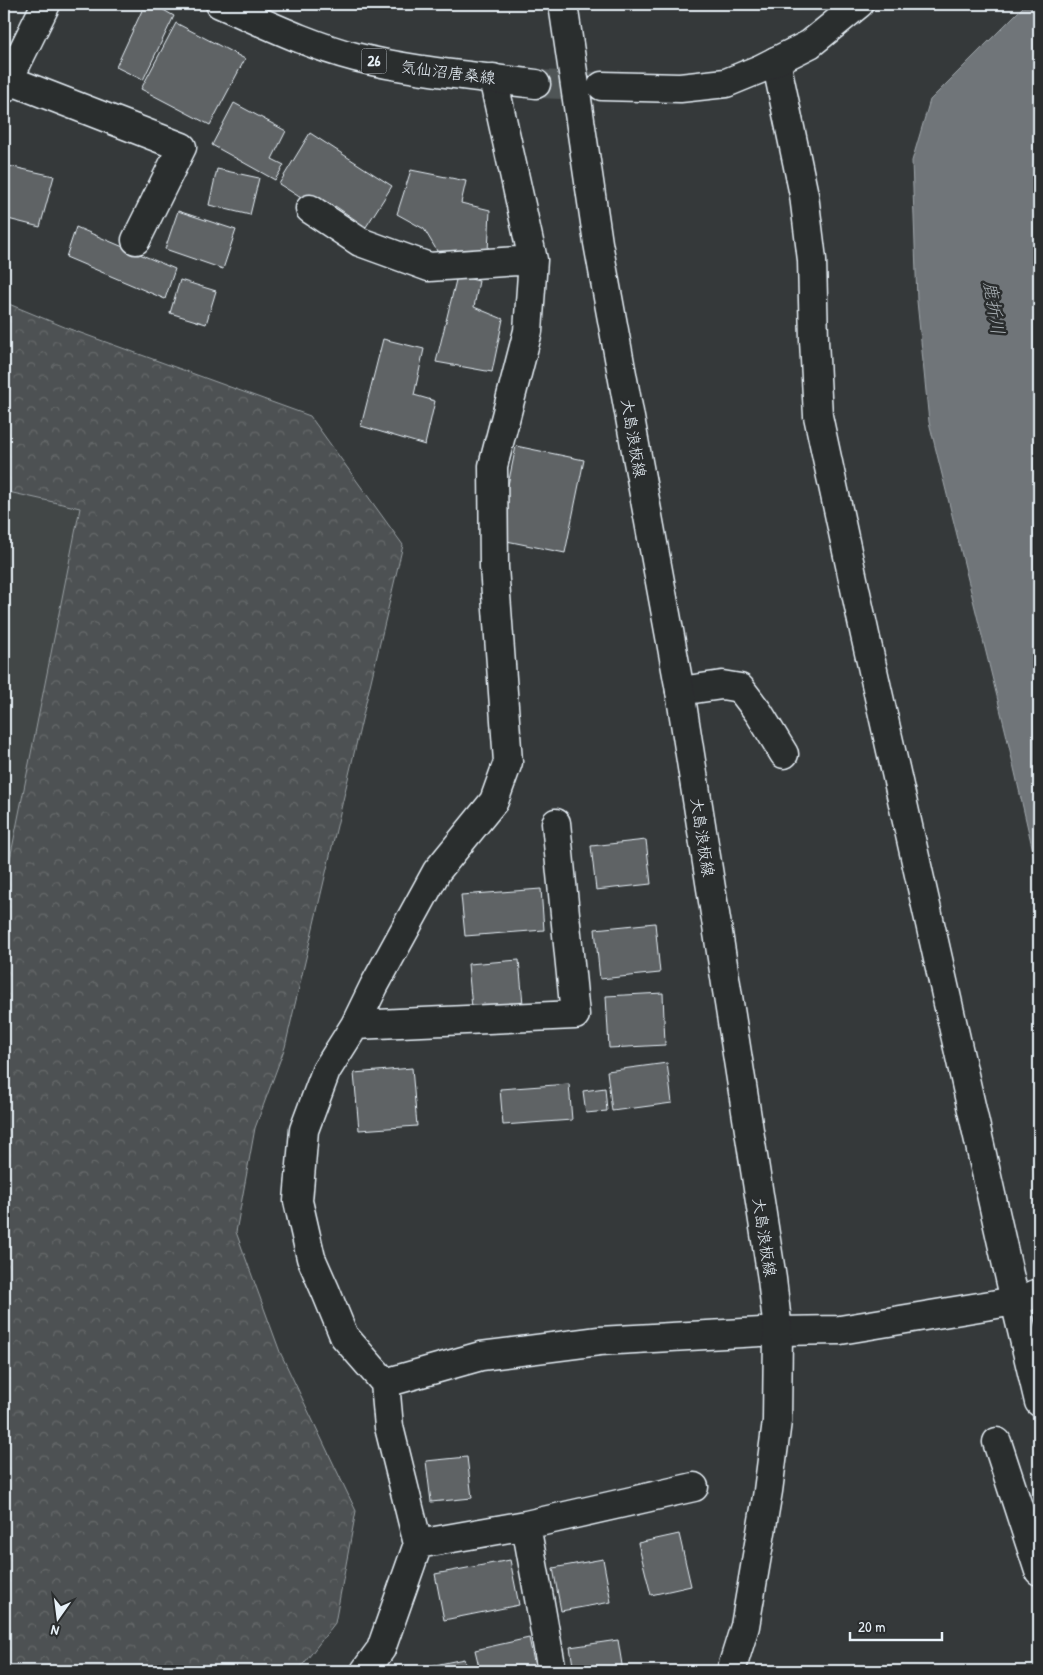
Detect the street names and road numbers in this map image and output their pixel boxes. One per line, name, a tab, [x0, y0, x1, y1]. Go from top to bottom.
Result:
road number: 26	[362, 48, 386, 74]
street label: 気仙沼唐桑線	[399, 55, 497, 89]
street label: 大島浪板線	[616, 397, 652, 479]
street label: 大島浪板線	[686, 796, 720, 878]
street label: 大島浪板線	[748, 1196, 782, 1278]

